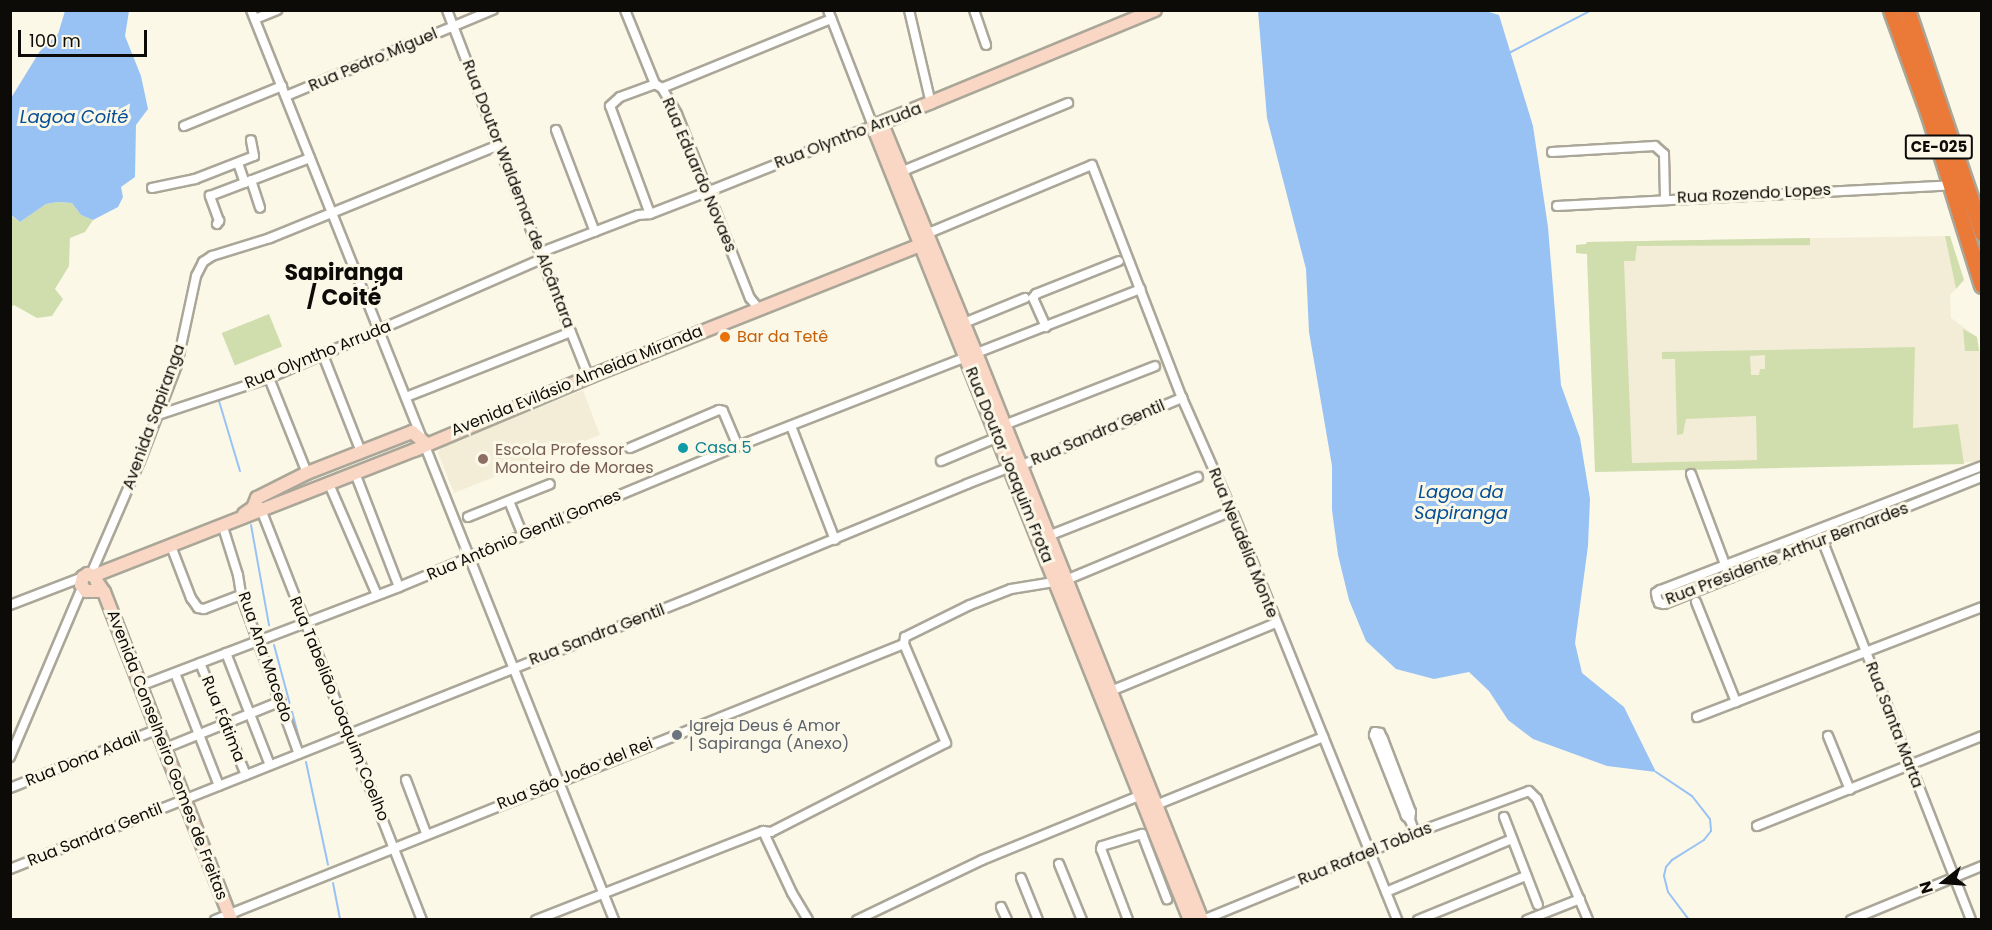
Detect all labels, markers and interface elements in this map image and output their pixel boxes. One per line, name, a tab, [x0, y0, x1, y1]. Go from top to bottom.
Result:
scale bar	[21, 18, 150, 56]
street label: Rua Pedro Miguel	[306, 24, 440, 96]
text: 100 m	[29, 28, 81, 53]
street label: Rua Doutor Waldemar de Alcântara	[458, 57, 578, 331]
street label: Rua Eduardo Novaes	[658, 95, 740, 255]
street label: Rua Olyntho Arruda	[772, 99, 924, 173]
water label: Lagoa Coité	[20, 106, 128, 128]
road number: CE-025	[1904, 135, 1974, 159]
street label: Rua Rozendo Lopes	[1677, 180, 1831, 208]
district label: Sapiranga / Coité	[285, 259, 403, 310]
street label: Rua Olyntho Arruda	[242, 317, 394, 393]
street label: Avenida Evilásio Almeida Miranda	[448, 322, 706, 440]
place label: Bar da Tetê	[737, 327, 828, 347]
marker: Bar da Tetê	[718, 330, 732, 344]
street label: Avenida Sapiranga	[119, 342, 189, 492]
street label: Rua Doutor Joaquim Frota	[961, 364, 1057, 566]
street label: Rua Sandra Gentil	[1028, 396, 1168, 470]
place label: Casa 5	[695, 438, 752, 458]
place label: Escola Professor Monteiro de Moraes	[495, 440, 653, 478]
marker: Casa 5	[676, 441, 690, 455]
marker: Escola Professor Monteiro de Moraes	[476, 452, 490, 466]
street label: Rua Neudélia Monte	[1204, 465, 1282, 621]
water label: Lagoa da Sapiranga	[1414, 482, 1508, 524]
street label: Rua Antônio Gentil Gomes	[424, 485, 624, 585]
street label: Rua Presidente Arthur Bernardes	[1663, 499, 1911, 609]
street label: Rua Ana Macedo	[234, 589, 296, 725]
street label: Rua Tabelião Joaquim Coelho	[285, 594, 393, 824]
street label: Rua Sandra Gentil	[526, 600, 668, 670]
street label: Avenida Conselheiro Gomes de Freitas	[103, 607, 231, 903]
street label: Rua Santa Marta	[1861, 659, 1927, 791]
street label: Rua Fátima	[197, 673, 249, 765]
place label: Igreja Deus é Amor | Sapiranga (Anexo)	[689, 716, 849, 754]
street label: Rua Dona Adail	[23, 727, 143, 791]
marker: Igreja Deus é Amor | Sapiranga (Anexo)	[670, 728, 684, 742]
street label: Rua São João del Rei	[494, 734, 656, 814]
street label: Rua Sandra Gentil	[25, 799, 165, 871]
street label: Rua Rafael Tobias	[1295, 818, 1435, 890]
north arrow	[1914, 852, 1974, 912]
text: N	[1914, 878, 1939, 897]

